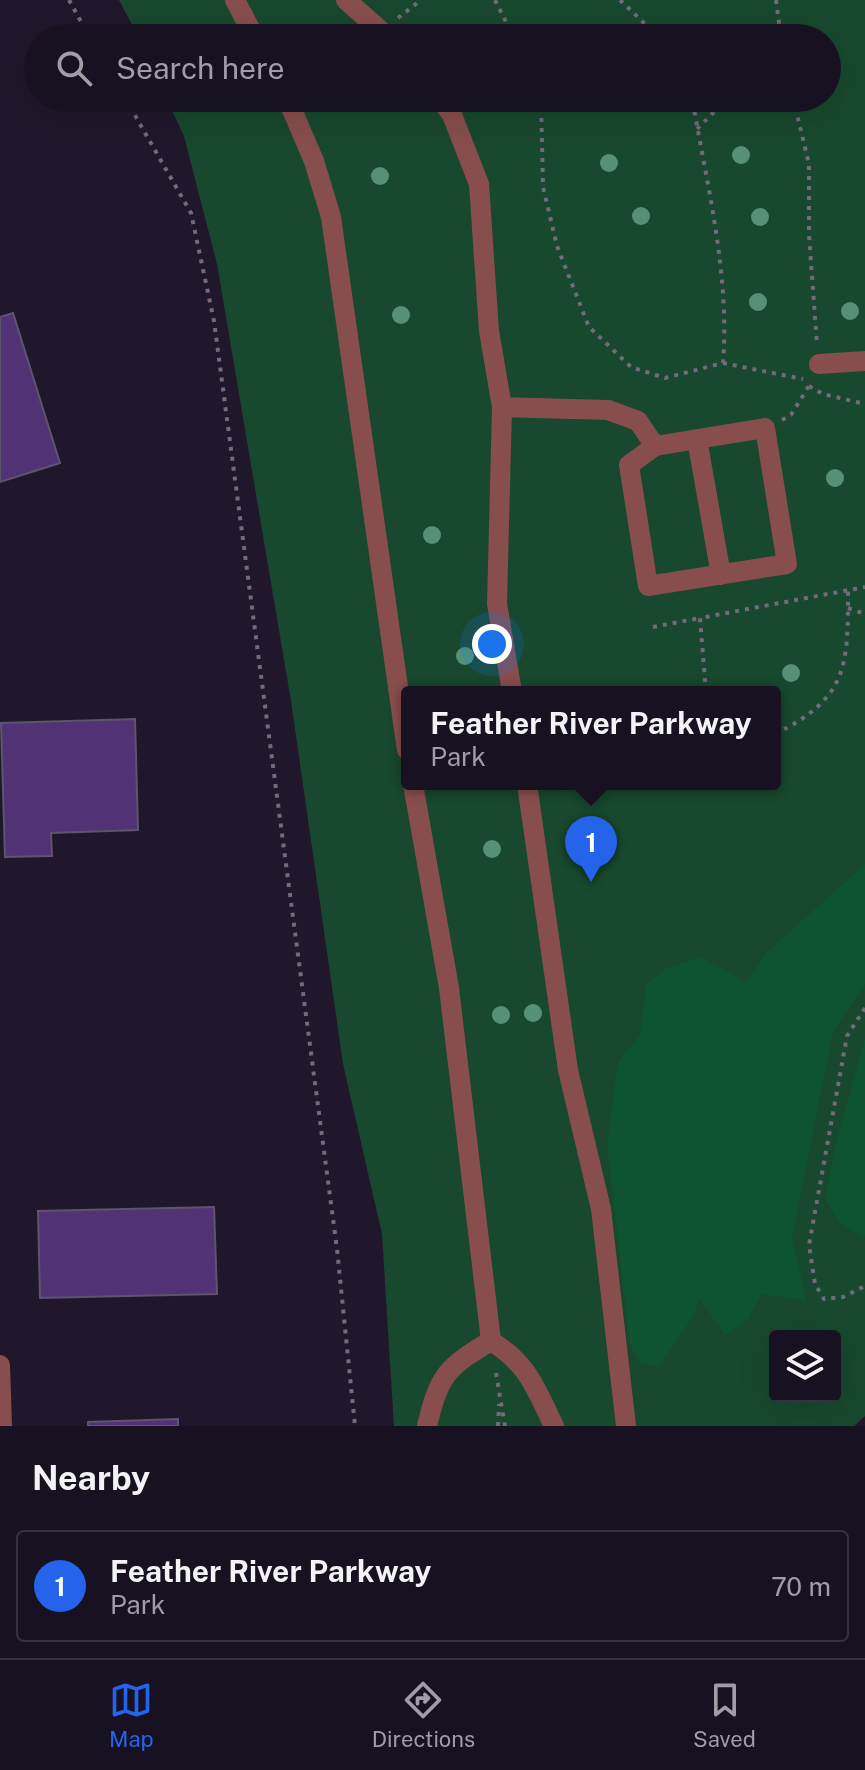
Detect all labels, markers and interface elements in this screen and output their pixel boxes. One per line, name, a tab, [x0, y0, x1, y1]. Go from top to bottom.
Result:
search box	[24, 24, 841, 112]
icon: search	[52, 46, 96, 90]
text: Search here	[116, 50, 284, 86]
your location	[472, 624, 512, 664]
popup	[401, 686, 781, 790]
text: Feather River Parkway	[430, 705, 752, 741]
text: Park	[430, 741, 486, 772]
pin: 1	[565, 816, 617, 882]
map controls	[769, 1330, 841, 1402]
button: layers	[769, 1330, 841, 1402]
text: Nearby	[32, 1458, 150, 1498]
text: Feather River Parkway	[110, 1553, 431, 1589]
text: 1	[54, 1571, 66, 1602]
text: 70 m	[771, 1571, 831, 1602]
text: Park	[110, 1589, 165, 1620]
tab: Map	[109, 1678, 154, 1752]
tab: Directions	[372, 1678, 475, 1752]
tab: Saved	[693, 1678, 756, 1752]

